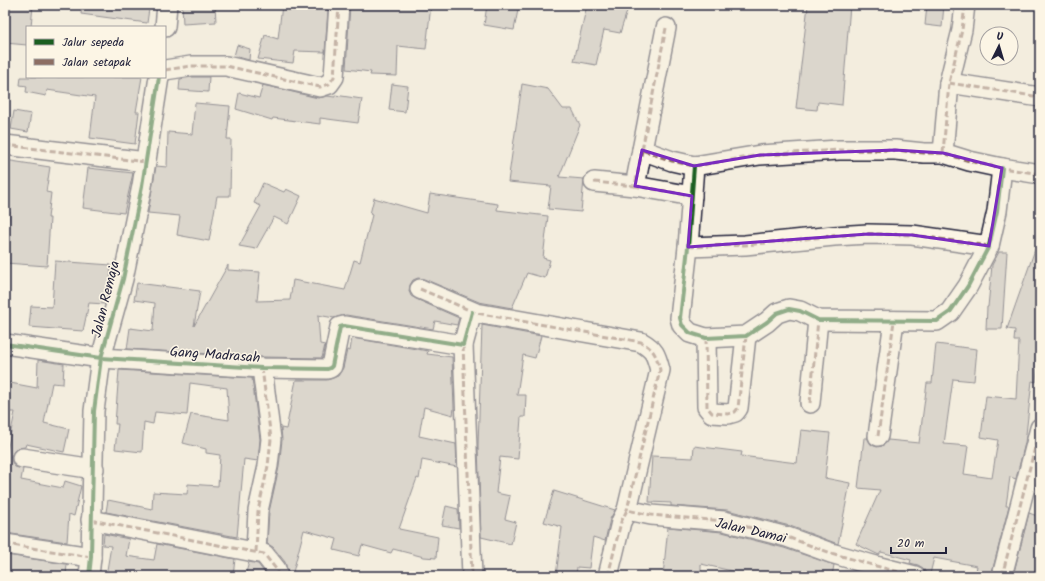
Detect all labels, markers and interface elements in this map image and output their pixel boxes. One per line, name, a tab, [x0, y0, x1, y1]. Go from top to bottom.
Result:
legend	[26, 26, 166, 78]
north arrow	[979, 26, 1019, 66]
text: U	[996, 28, 1004, 46]
text: Jalur sepeda	[62, 33, 124, 52]
text: Jalan setapak	[62, 53, 131, 72]
street label: Jalan Remaja	[86, 258, 126, 340]
street label: Gang Madrasah	[169, 341, 261, 369]
street label: Jalan Damai	[713, 512, 789, 550]
scale bar	[891, 529, 946, 555]
text: 20 m	[897, 534, 925, 553]

